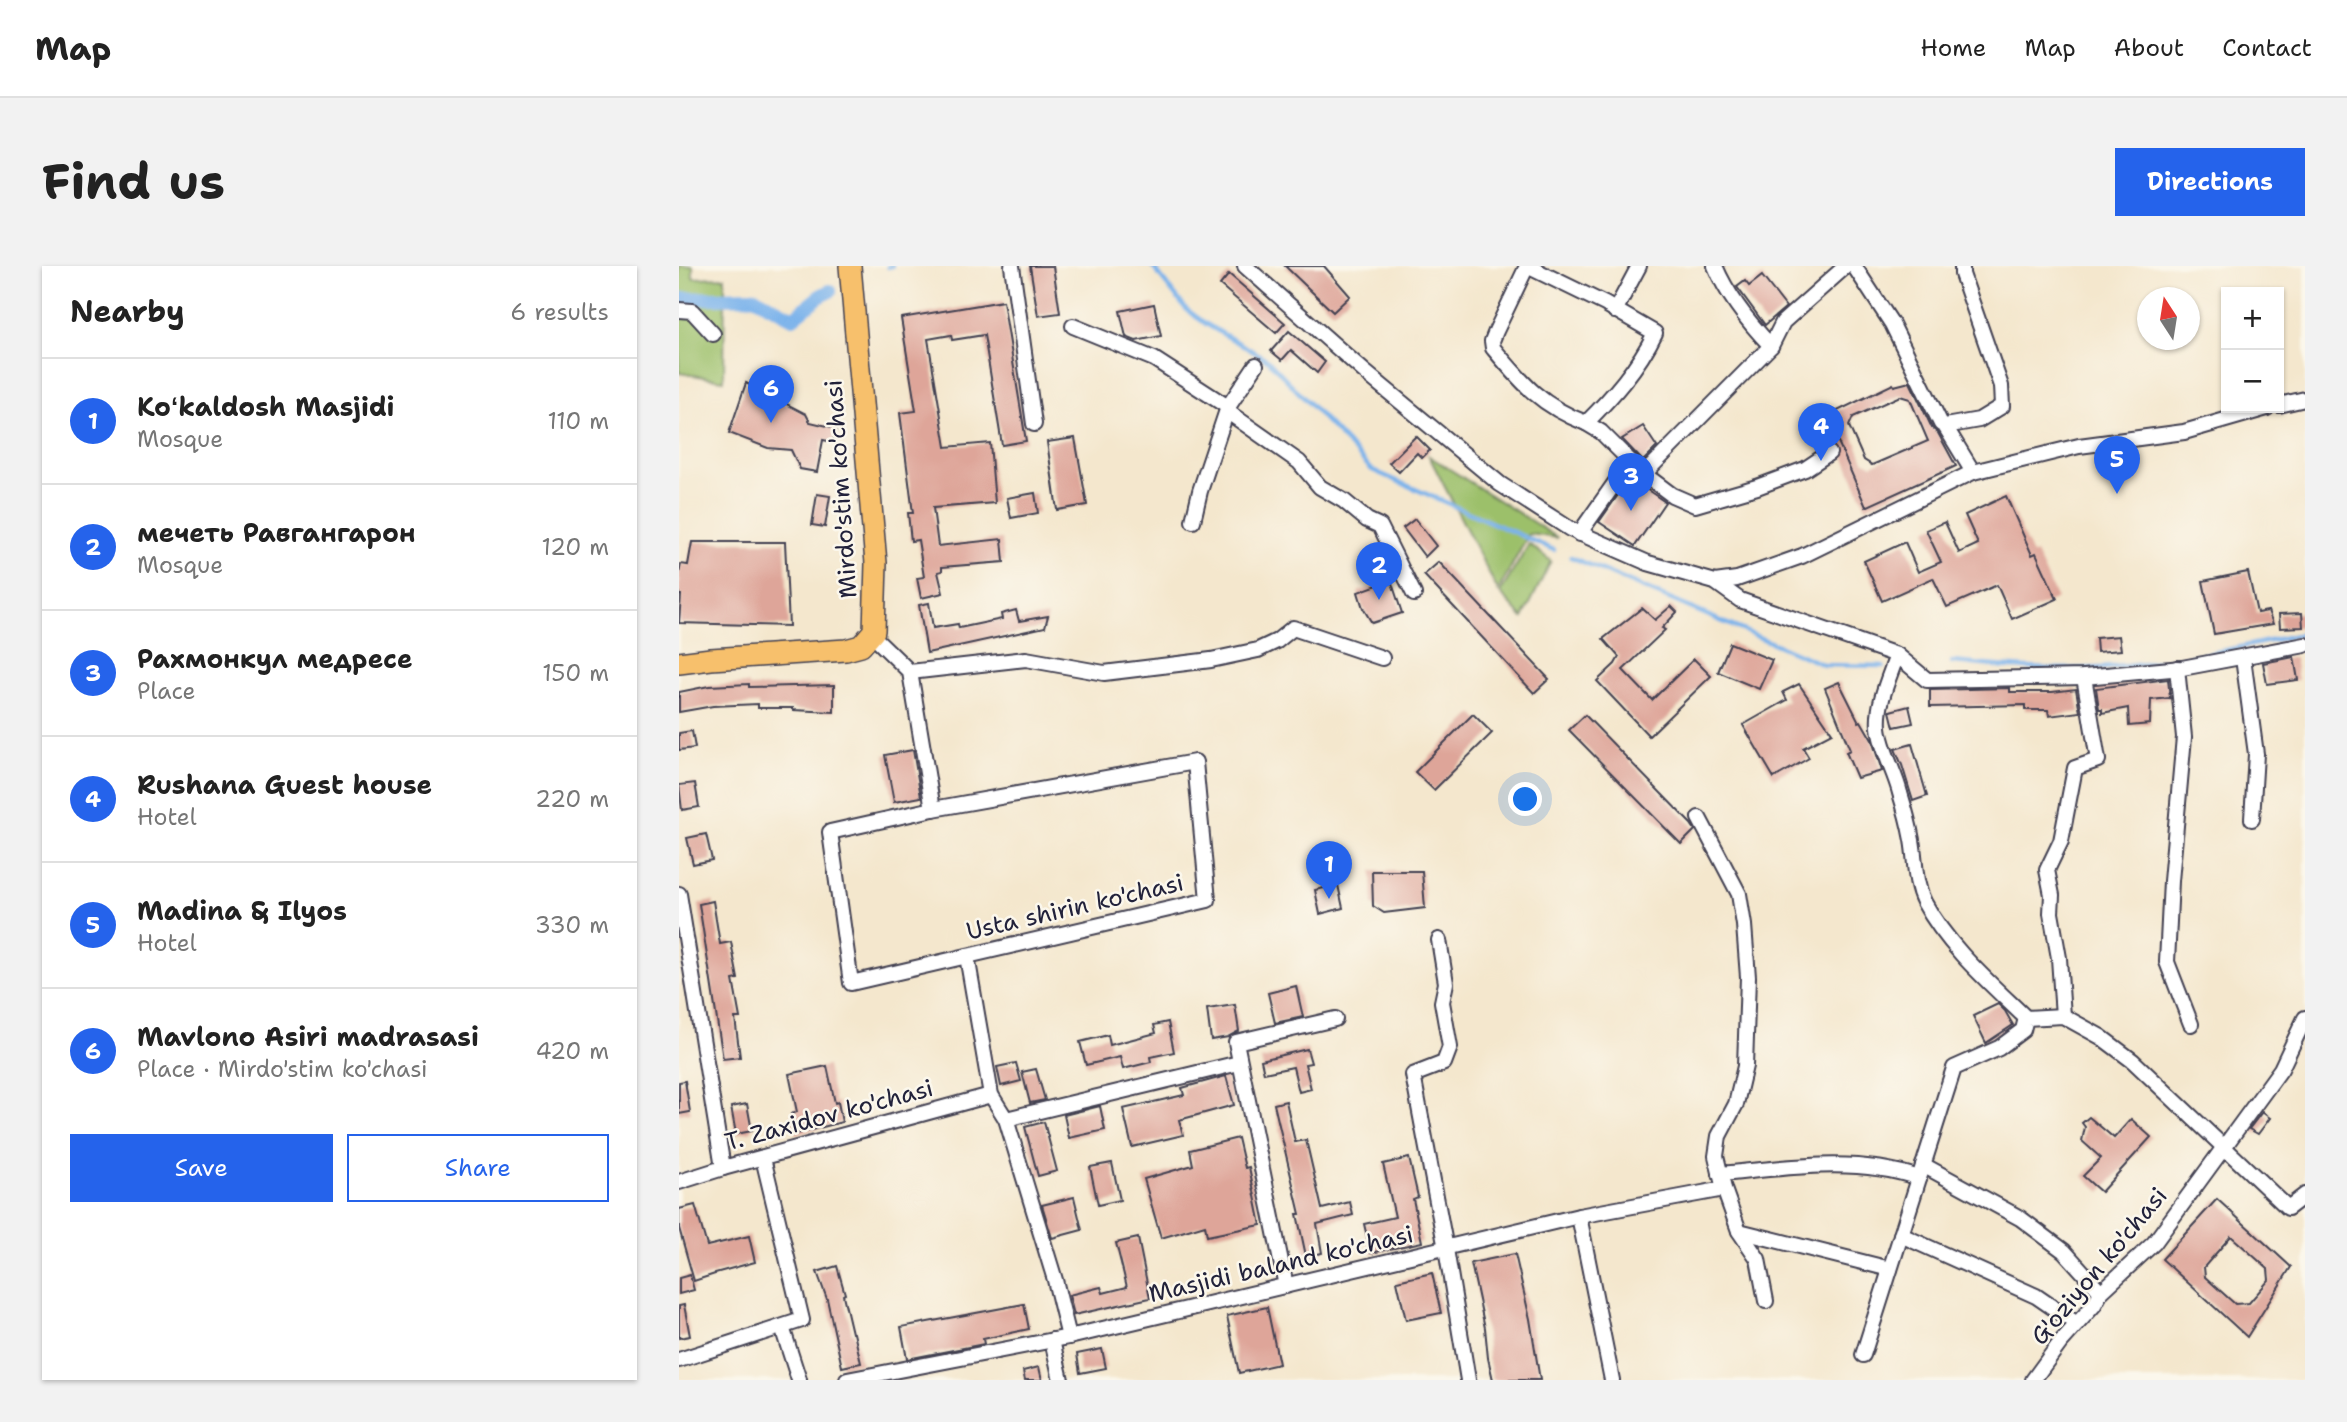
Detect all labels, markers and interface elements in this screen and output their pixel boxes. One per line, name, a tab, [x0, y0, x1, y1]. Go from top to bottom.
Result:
text: Map	[35, 26, 111, 71]
text: Home	[1920, 32, 1986, 64]
text: Map	[2024, 32, 2076, 64]
text: About	[2114, 32, 2184, 64]
text: Contact	[2222, 32, 2312, 64]
button: Directions	[2115, 148, 2305, 216]
text: Find us	[42, 149, 225, 215]
north arrow	[2137, 287, 2200, 350]
map controls	[2221, 287, 2284, 413]
button: +	[2221, 287, 2284, 350]
text: Nearby	[70, 291, 185, 332]
text: 6 results	[510, 297, 609, 327]
button: −	[2221, 350, 2284, 413]
pin: 6	[748, 365, 794, 423]
street label: Mirdo'stim ko'chasi	[817, 379, 865, 599]
text: Koʻkaldosh Masjidi	[137, 389, 394, 424]
pin: 4	[1798, 403, 1844, 461]
text: 1	[88, 406, 98, 436]
text: 110 m	[547, 406, 609, 436]
text: Mosque	[137, 424, 223, 454]
pin: 5	[2094, 436, 2140, 494]
pin: 3	[1608, 453, 1654, 511]
text: мечеть Равгангарон	[137, 515, 416, 550]
text: 2	[85, 532, 101, 562]
text: 120 m	[541, 532, 609, 562]
pin: 2	[1356, 542, 1402, 600]
text: Mosque	[137, 550, 223, 580]
text: Рахмонкул медресе	[137, 641, 413, 676]
text: 3	[85, 658, 101, 688]
text: 150 m	[542, 658, 609, 688]
text: Place	[137, 676, 196, 706]
text: Rushana Guest house	[137, 767, 432, 802]
your location	[1508, 782, 1542, 816]
text: 4	[85, 784, 101, 814]
text: 220 m	[535, 784, 609, 814]
text: Hotel	[137, 802, 197, 832]
pin: 1	[1306, 841, 1352, 899]
street label: Usta shirin ko'chasi	[963, 866, 1187, 948]
text: Madina & Ilyos	[137, 893, 347, 928]
text: 5	[86, 910, 100, 940]
text: 330 m	[535, 910, 609, 940]
text: Hotel	[137, 928, 197, 958]
text: Mavlono Asiri madrasasi	[137, 1019, 479, 1054]
text: 6	[85, 1036, 101, 1066]
text: 420 m	[535, 1036, 609, 1066]
text: Place · Mirdo'stim ko'chasi	[137, 1054, 428, 1084]
street label: T. Zaxidov ko'chasi	[721, 1072, 937, 1158]
button: Save	[70, 1134, 333, 1202]
button: Share	[347, 1134, 609, 1202]
street label: G'oziyon ko'chasi	[2024, 1180, 2174, 1352]
street label: Masjidi baland ko'chasi	[1145, 1218, 1417, 1310]

